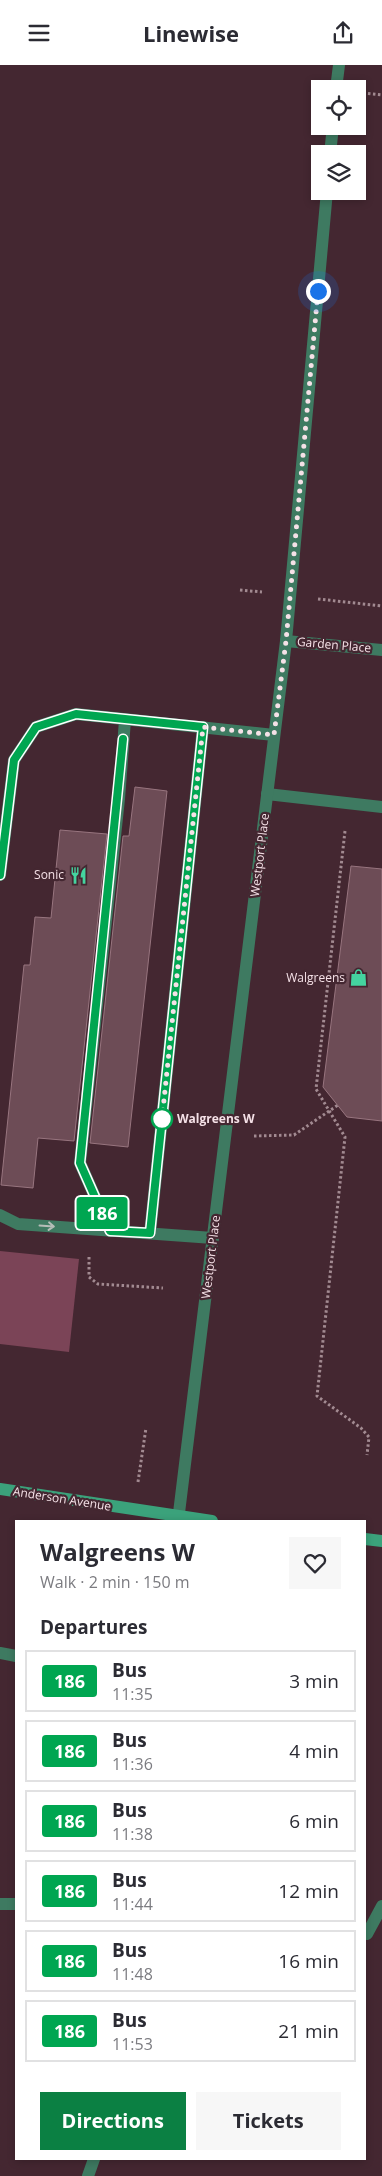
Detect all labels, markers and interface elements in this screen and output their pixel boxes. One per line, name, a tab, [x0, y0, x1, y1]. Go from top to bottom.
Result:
text: Linewise	[143, 18, 239, 48]
icon: menu	[25, 19, 53, 47]
icon: share	[329, 19, 357, 47]
map controls	[311, 80, 366, 200]
button: locate	[311, 80, 366, 135]
button: layers	[311, 145, 366, 200]
your location	[306, 279, 331, 304]
street label: Garden Place	[296, 633, 372, 656]
street label: Westport Place	[246, 812, 273, 898]
restaurant icon: Sonic	[68, 865, 88, 885]
place label: Sonic	[34, 866, 64, 883]
shop icon: Walgreens	[349, 968, 369, 988]
place label: Walgreens	[286, 969, 345, 986]
marker: Walgreens W	[151, 1108, 173, 1130]
place label: Walgreens W	[177, 1110, 255, 1127]
line badge: 186	[73, 1197, 131, 1229]
text: 186	[87, 1201, 117, 1225]
street label: Westport Place	[197, 1214, 224, 1300]
one-way arrow	[38, 1221, 54, 1230]
street label: Anderson Avenue	[12, 1482, 113, 1515]
text: Walgreens W	[40, 1535, 195, 1568]
button: heart	[289, 1537, 341, 1589]
text: Walk · 2 min · 150 m	[40, 1571, 190, 1593]
text: Departures	[40, 1614, 147, 1640]
text: Bus	[112, 1657, 147, 1683]
text: 3 min	[289, 1668, 339, 1694]
text: 186	[54, 1669, 85, 1693]
text: 11:35	[112, 1683, 153, 1705]
text: Bus	[112, 1727, 147, 1753]
text: 4 min	[289, 1738, 339, 1764]
text: 186	[54, 1739, 85, 1763]
text: 11:36	[112, 1753, 153, 1775]
text: Bus	[112, 1797, 147, 1823]
text: 6 min	[289, 1808, 339, 1834]
text: 186	[54, 1809, 85, 1833]
text: 11:38	[112, 1823, 153, 1845]
text: Bus	[112, 1867, 147, 1893]
text: 12 min	[278, 1878, 339, 1904]
text: 186	[54, 1879, 85, 1903]
text: 11:44	[112, 1893, 153, 1915]
text: Bus	[112, 1937, 147, 1963]
text: 16 min	[278, 1948, 339, 1974]
text: 186	[54, 1949, 85, 1973]
text: 11:48	[112, 1963, 153, 1985]
text: Bus	[112, 2007, 147, 2033]
text: 21 min	[278, 2018, 339, 2044]
text: 186	[54, 2019, 85, 2043]
text: 11:53	[112, 2033, 153, 2055]
button: Directions	[40, 2092, 186, 2150]
button: Tickets	[196, 2092, 341, 2150]

